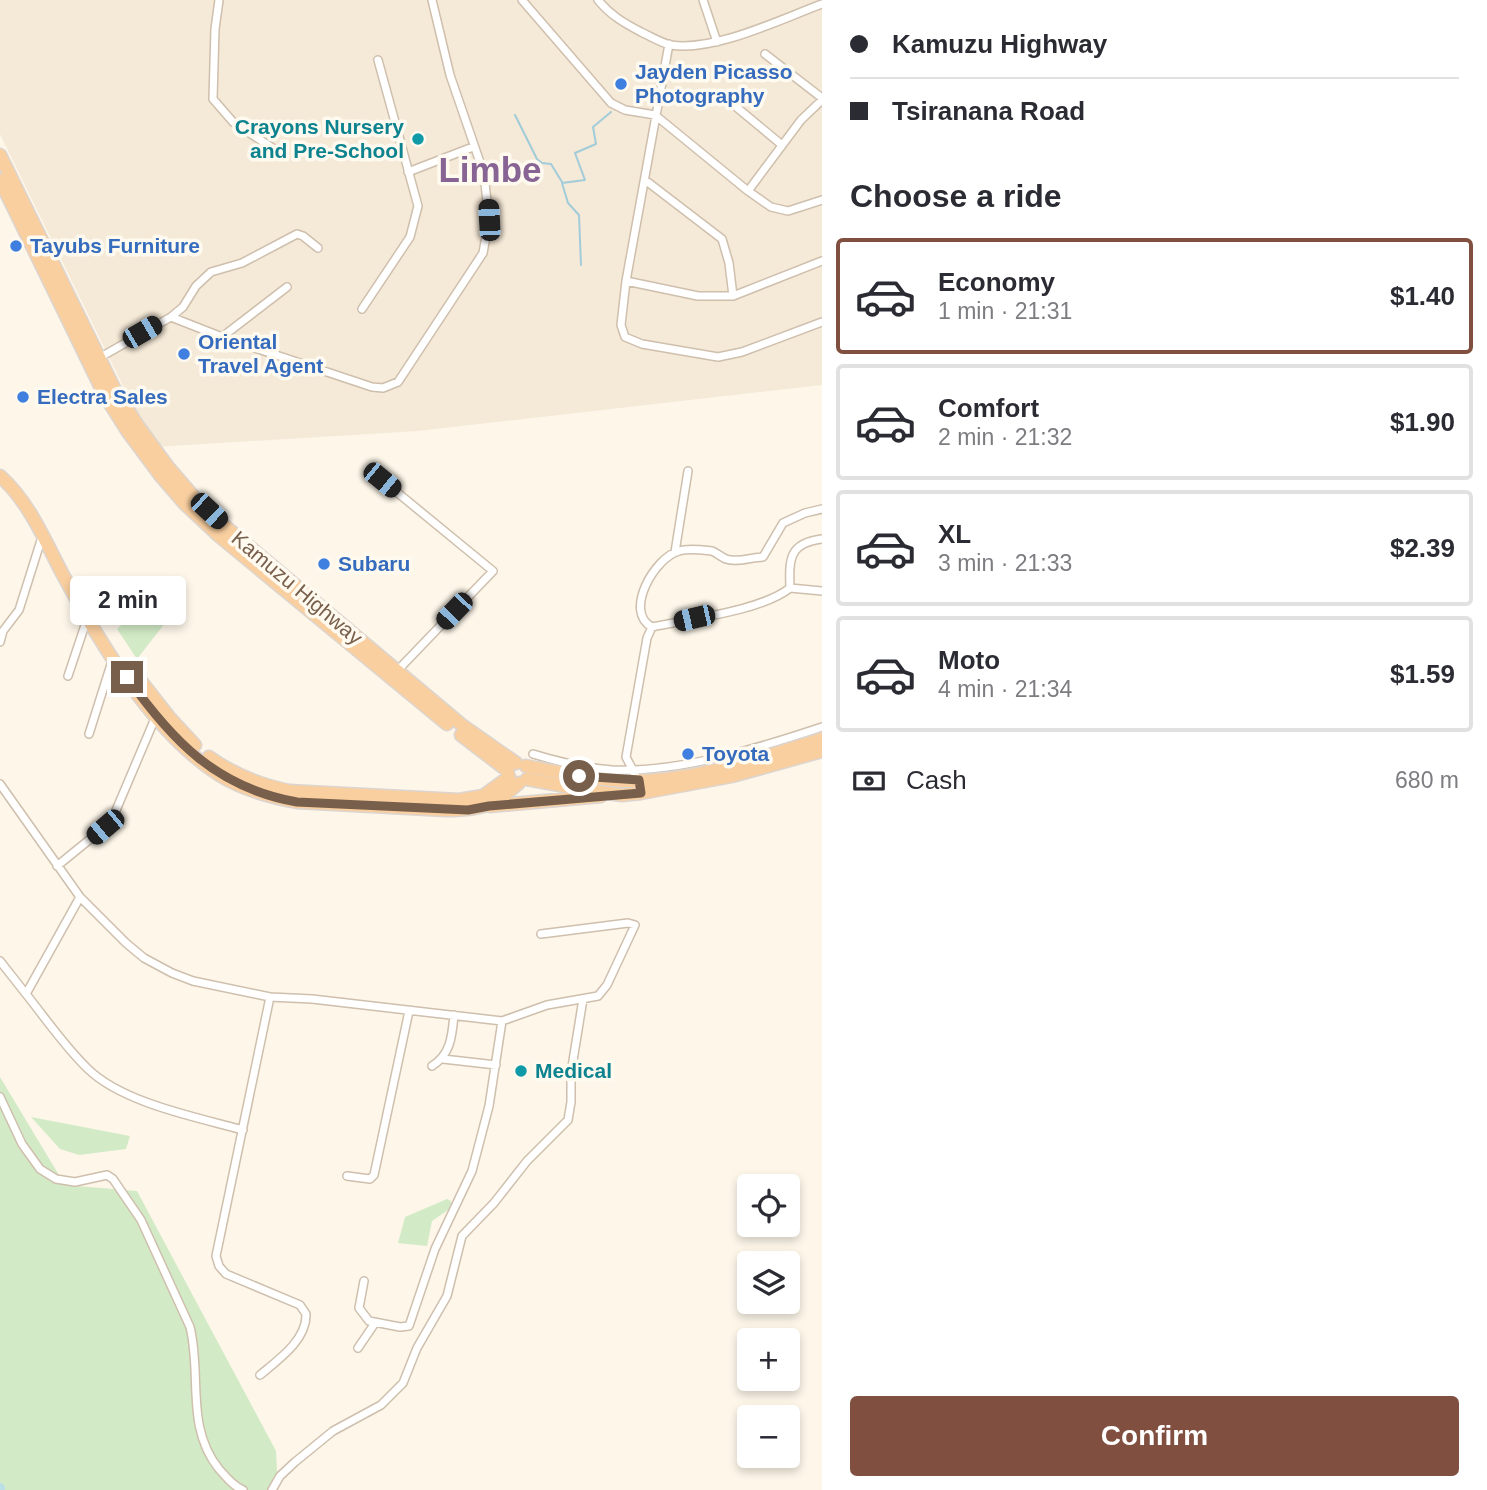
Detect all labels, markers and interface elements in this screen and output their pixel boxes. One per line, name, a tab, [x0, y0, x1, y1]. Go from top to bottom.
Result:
text: Kamuzu Highway	[892, 29, 1107, 59]
place label: Jayden Picasso Photography	[635, 60, 793, 107]
marker: Jayden Picasso Photography	[613, 76, 629, 92]
text: Tsiranana Road	[892, 96, 1085, 126]
place label: Crayons Nursery and Pre-School	[235, 115, 404, 162]
marker: Crayons Nursery and Pre-School	[410, 131, 426, 147]
district label: Limbe	[438, 150, 542, 189]
text: Choose a ride	[850, 178, 1062, 214]
car	[478, 198, 501, 242]
place label: Tayubs Furniture	[30, 234, 200, 257]
marker: Tayubs Furniture	[8, 238, 24, 254]
icon: car	[854, 265, 917, 328]
text: Economy	[938, 267, 1055, 297]
text: $1.40	[1390, 281, 1455, 311]
text: 1 min · 21:31	[938, 298, 1072, 324]
car	[119, 312, 166, 352]
place label: Oriental Travel Agent	[198, 330, 323, 377]
marker: Oriental Travel Agent	[176, 346, 192, 362]
place label: Electra Sales	[37, 385, 168, 408]
marker: Electra Sales	[15, 389, 31, 405]
icon: car	[854, 391, 917, 454]
text: Comfort	[938, 393, 1039, 423]
text: $1.90	[1390, 407, 1455, 437]
text: 2 min · 21:32	[938, 424, 1072, 450]
car	[360, 459, 405, 501]
car	[187, 489, 232, 533]
icon: car	[854, 517, 917, 580]
text: XL	[938, 519, 971, 549]
street label: Kamuzu Highway	[227, 526, 368, 649]
text: $2.39	[1390, 533, 1455, 563]
text: 3 min · 21:33	[938, 550, 1072, 576]
place label: Subaru	[338, 552, 410, 575]
marker: Subaru	[316, 556, 332, 572]
callout: 2 min	[69, 576, 185, 624]
text: 2 min	[98, 587, 158, 613]
car	[432, 589, 477, 633]
car	[672, 603, 717, 633]
icon: car	[854, 643, 917, 706]
text: Moto	[938, 645, 1000, 675]
text: $1.59	[1390, 659, 1455, 689]
route end	[111, 661, 143, 693]
text: 4 min · 21:34	[938, 676, 1072, 702]
place label: Toyota	[702, 742, 770, 765]
marker: Toyota	[680, 746, 696, 762]
route start	[563, 760, 595, 792]
icon: cash	[850, 762, 888, 800]
text: Cash	[906, 765, 967, 795]
text: 680 m	[1395, 767, 1459, 793]
car	[83, 805, 128, 849]
place label: Medical	[535, 1059, 612, 1082]
marker: Medical	[513, 1063, 529, 1079]
map controls	[737, 1174, 800, 1468]
button: locate	[737, 1174, 800, 1237]
button: layers	[737, 1251, 800, 1314]
button: +	[737, 1328, 800, 1391]
button: Confirm	[850, 1396, 1459, 1476]
button: −	[737, 1405, 800, 1468]

